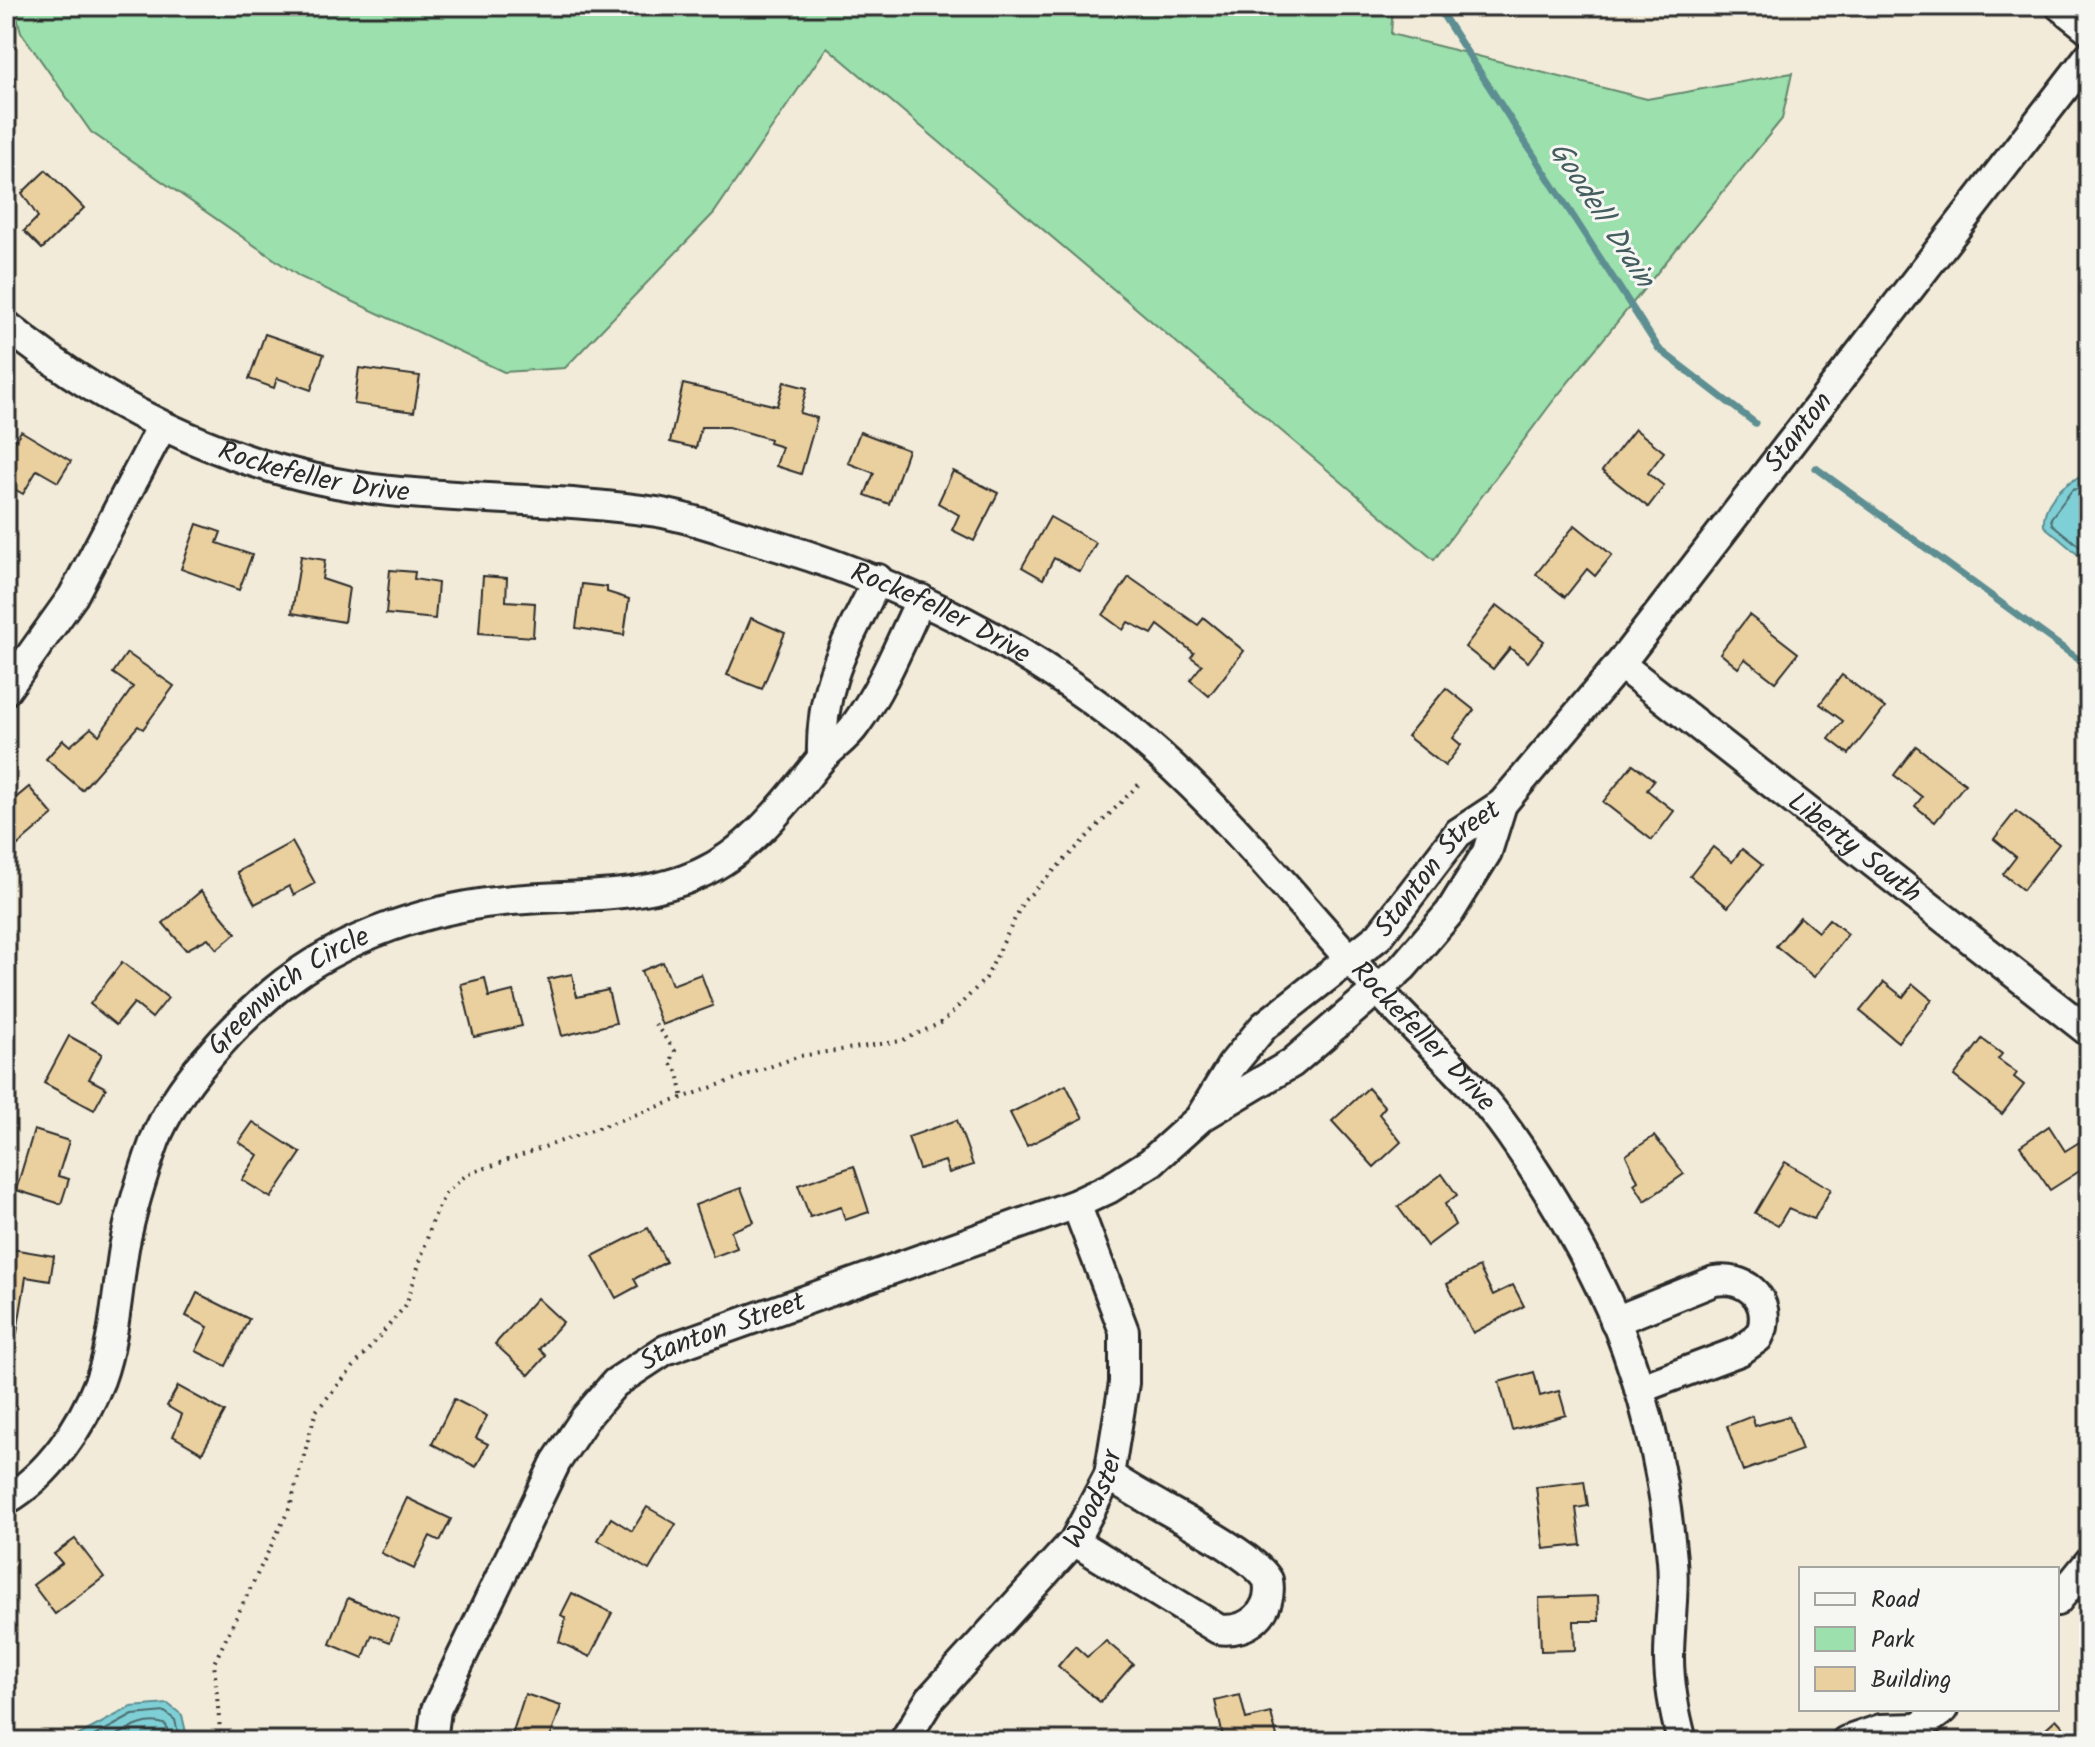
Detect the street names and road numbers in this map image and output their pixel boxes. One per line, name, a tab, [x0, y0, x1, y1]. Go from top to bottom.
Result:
street label: Stanton	[1753, 382, 1845, 483]
street label: Rockefeller Drive	[211, 429, 412, 515]
street label: Rockefeller Drive	[844, 550, 1040, 677]
street label: Liberty South	[1777, 781, 1932, 915]
street label: Stanton Street	[1363, 787, 1511, 947]
street label: Greenwich Circle	[196, 914, 377, 1066]
street label: Rockefeller Drive	[1339, 950, 1508, 1123]
street label: Stanton Street	[630, 1279, 813, 1384]
street label: Woodster	[1051, 1445, 1136, 1557]

